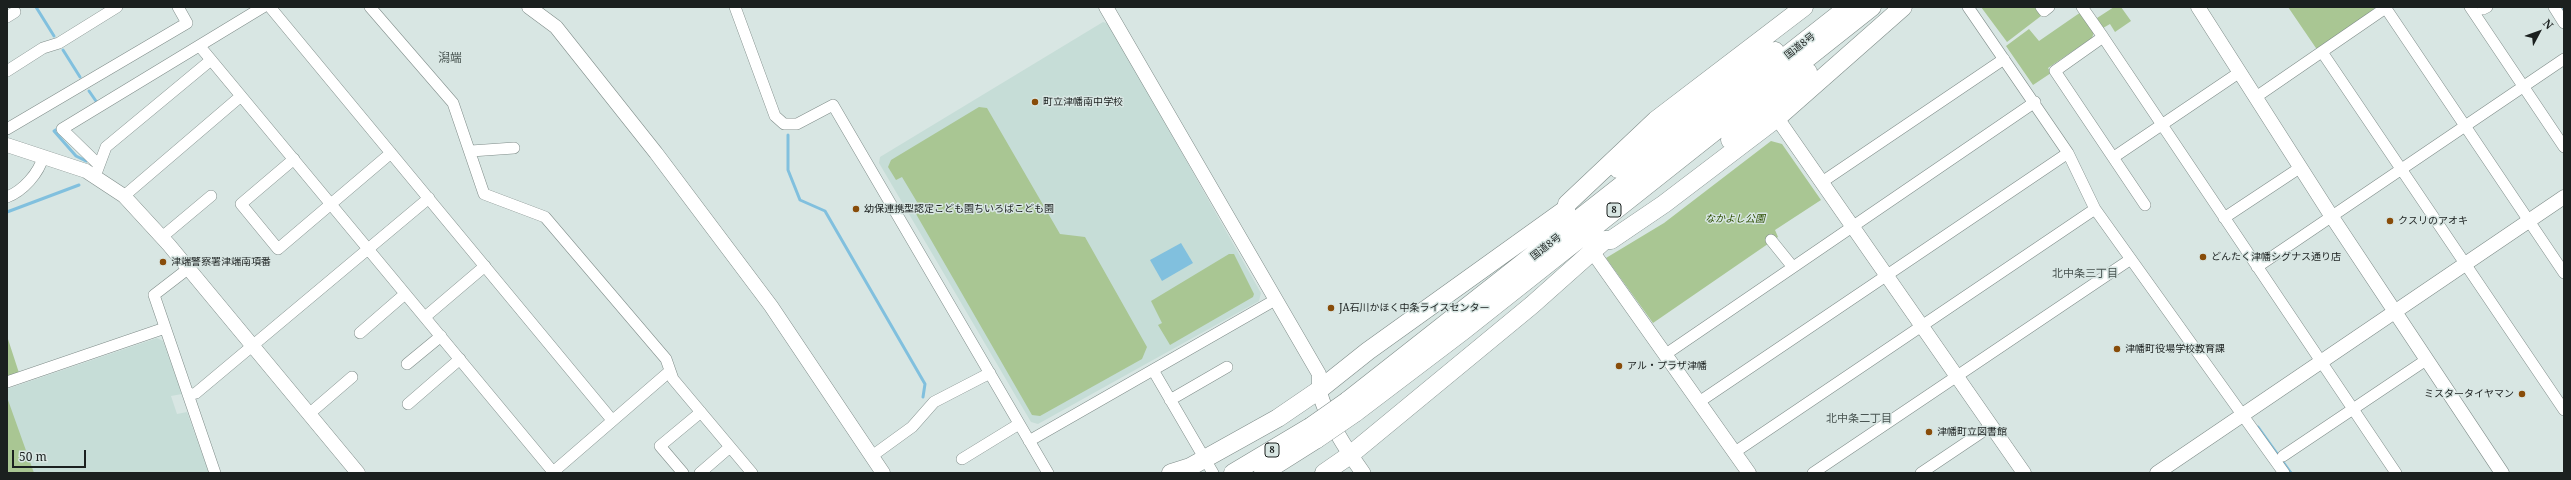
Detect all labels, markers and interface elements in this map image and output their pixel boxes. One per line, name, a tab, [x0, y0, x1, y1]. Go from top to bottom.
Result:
north arrow	[2519, 12, 2559, 52]
text: N	[2540, 16, 2557, 32]
street label: 国道8号	[1782, 30, 1818, 62]
district label: 潟端	[438, 52, 462, 66]
place label: 町立津幡南中学校	[1043, 96, 1123, 108]
marker: 町立津幡南中学校	[1030, 97, 1040, 107]
place label: 幼保連携型認定こども園ちいろばこども園	[864, 203, 1054, 215]
road number: 8	[1607, 203, 1621, 217]
marker: 幼保連携型認定こども園ちいろばこども園	[851, 204, 861, 214]
park label: なかよし公園	[1705, 213, 1765, 225]
place label: クスリのアオキ	[2398, 215, 2468, 227]
marker: クスリのアオキ	[2385, 216, 2395, 226]
street label: 国道8号	[1528, 231, 1564, 263]
place label: どんたく津幡シグナス通り店	[2211, 251, 2341, 263]
marker: どんたく津幡シグナス通り店	[2198, 252, 2208, 262]
place label: 津端警察署津端南項番	[171, 256, 271, 268]
marker: 津端警察署津端南項番	[158, 257, 168, 267]
district label: 北中条三丁目	[2052, 267, 2118, 281]
place label: JA石川かほく中条ライスセンター	[1339, 302, 1490, 314]
marker: JA石川かほく中条ライスセンター	[1326, 303, 1336, 313]
place label: 津幡町役場学校教育課	[2125, 343, 2225, 355]
marker: 津幡町役場学校教育課	[2112, 344, 2122, 354]
place label: アル・プラザ津幡	[1627, 360, 1707, 372]
marker: アル・プラザ津幡	[1614, 361, 1624, 371]
place label: ミスタータイヤマン	[2424, 388, 2514, 400]
marker: ミスタータイヤマン	[2517, 389, 2527, 399]
district label: 北中条二丁目	[1826, 412, 1892, 426]
place label: 津幡町立図書館	[1937, 426, 2007, 438]
marker: 津幡町立図書館	[1924, 427, 1934, 437]
scale bar	[14, 442, 88, 468]
road number: 8	[1265, 443, 1279, 457]
text: 50 m	[19, 448, 47, 465]

